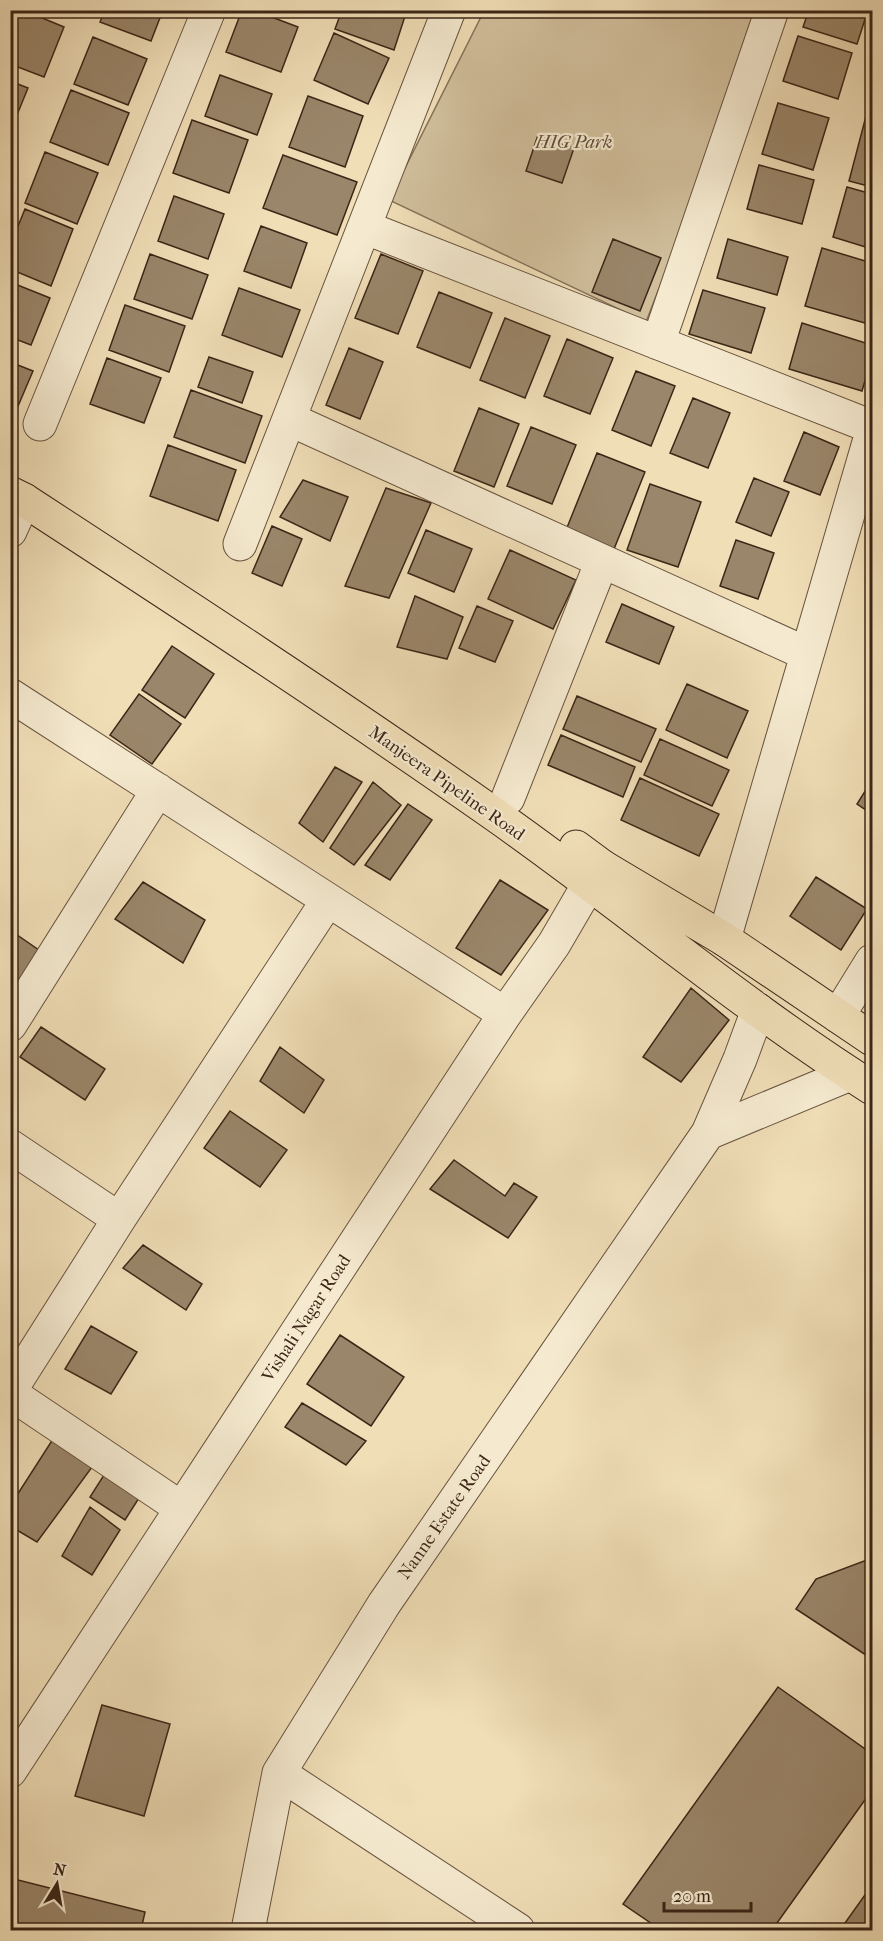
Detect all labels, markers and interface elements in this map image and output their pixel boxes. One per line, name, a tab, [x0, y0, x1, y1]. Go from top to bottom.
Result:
park label: HIG Park	[535, 132, 612, 153]
street label: Manjeera Pipeline Road	[365, 722, 529, 845]
street label: Vishali Nagar Road	[257, 1251, 355, 1387]
street label: Nanne Estate Road	[394, 1451, 495, 1583]
north arrow	[27, 1854, 87, 1914]
text: N	[52, 1859, 68, 1880]
scale bar	[664, 1875, 751, 1913]
text: 20 m	[673, 1886, 711, 1907]

